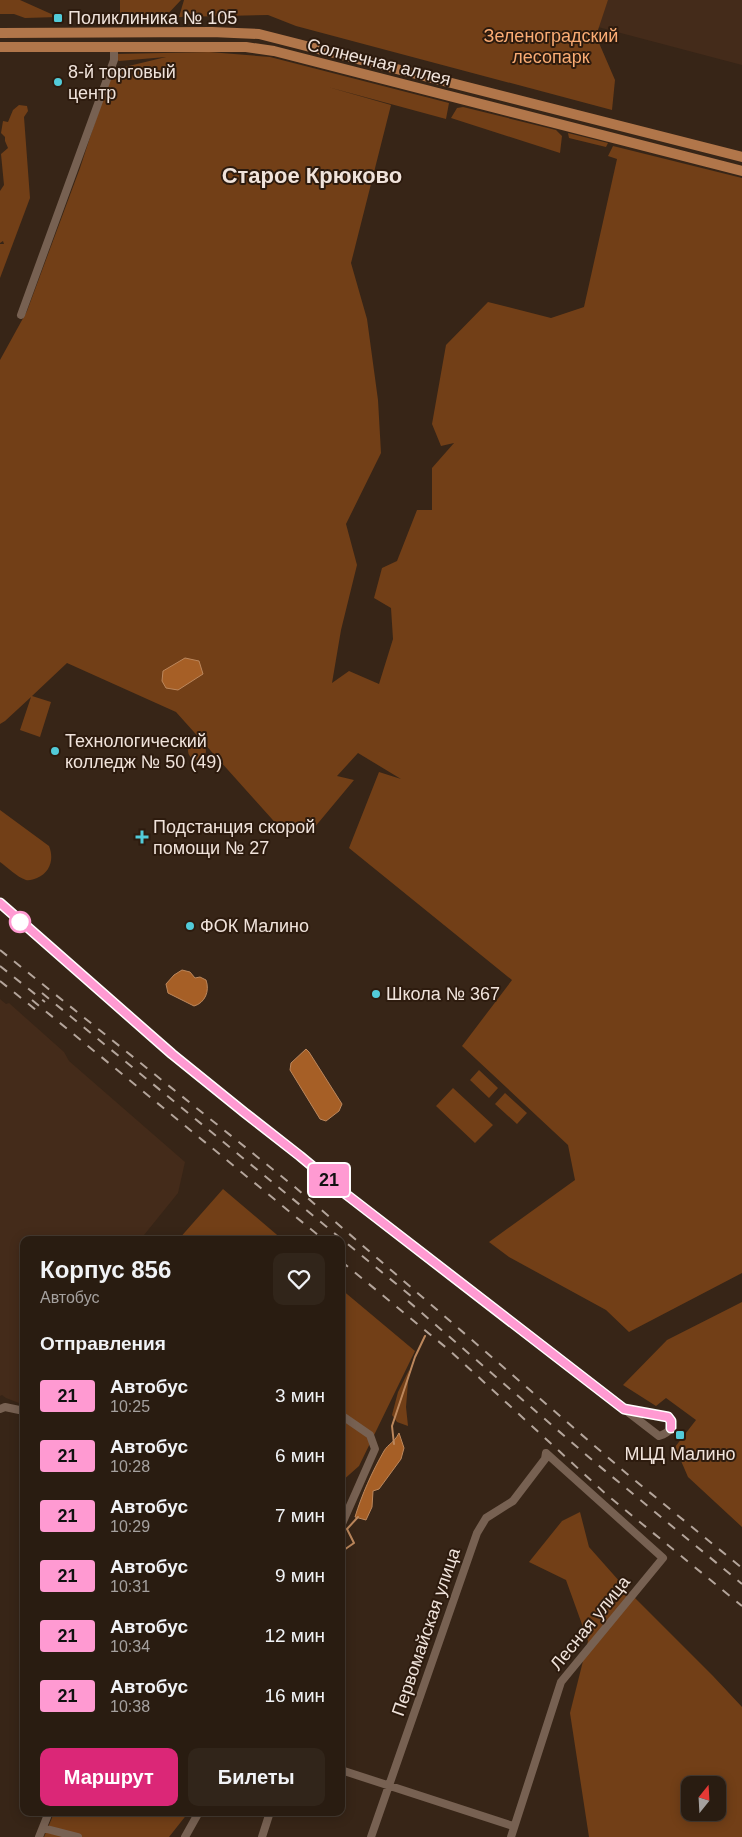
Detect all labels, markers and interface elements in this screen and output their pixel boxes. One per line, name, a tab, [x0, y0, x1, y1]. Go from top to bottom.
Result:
place label: Поликлиника № 105	[68, 8, 237, 28]
marker: Поликлиника № 105	[52, 12, 64, 24]
park label: Зеленоградский лесопарк	[484, 26, 618, 67]
street label: Солнечная аллея	[305, 34, 453, 90]
place label: 8-й торговый центр	[68, 62, 176, 103]
marker: 8-й торговый центр	[52, 76, 64, 88]
district label: Старое Крюково	[222, 163, 402, 188]
place label: Технологический колледж № 50 (49)	[65, 731, 222, 772]
marker: Технологический колледж № 50 (49)	[49, 745, 61, 757]
place label: Подстанция скорой помощи № 27	[153, 817, 315, 858]
marker: Подстанция скорой помощи № 27	[135, 830, 149, 844]
unlabelled marker	[9, 911, 31, 933]
place label: ФОК Малино	[200, 916, 309, 936]
marker: ФОК Малино	[184, 920, 196, 932]
place label: Школа № 367	[386, 984, 500, 1004]
marker: Школа № 367	[370, 988, 382, 1000]
line badge: 21	[306, 1164, 352, 1196]
text: 21	[319, 1170, 339, 1190]
button: heart	[273, 1253, 325, 1305]
text: Корпус 856	[40, 1256, 171, 1283]
text: Автобус	[40, 1289, 100, 1306]
text: Отправления	[40, 1333, 166, 1354]
text: Автобус	[110, 1376, 188, 1397]
text: 3 мин	[275, 1385, 325, 1406]
text: 21	[57, 1386, 78, 1406]
text: 10:25	[110, 1398, 150, 1415]
marker: МЦД Малино	[674, 1429, 686, 1441]
text: Автобус	[110, 1436, 188, 1457]
place label: МЦД Малино	[624, 1444, 736, 1464]
text: 6 мин	[275, 1445, 325, 1466]
text: 21	[57, 1446, 78, 1466]
text: 10:28	[110, 1458, 150, 1475]
text: Автобус	[110, 1496, 188, 1517]
text: 7 мин	[275, 1505, 325, 1526]
text: 21	[57, 1506, 78, 1526]
text: 10:29	[110, 1518, 150, 1535]
street label: Первомайская улица	[388, 1544, 464, 1719]
text: Автобус	[110, 1556, 188, 1577]
text: 9 мин	[275, 1565, 325, 1586]
text: 21	[57, 1566, 78, 1586]
street label: Лесная улица	[546, 1571, 635, 1674]
text: 10:31	[110, 1578, 150, 1595]
text: Автобус	[110, 1616, 188, 1637]
text: 12 мин	[264, 1625, 325, 1646]
text: 21	[57, 1626, 78, 1646]
text: 10:34	[110, 1638, 150, 1655]
text: Автобус	[110, 1676, 188, 1697]
text: 16 мин	[264, 1685, 325, 1706]
text: 21	[57, 1686, 78, 1706]
text: 10:38	[110, 1698, 150, 1715]
button: Маршрут	[40, 1748, 178, 1806]
button: Билеты	[188, 1748, 325, 1806]
north arrow	[681, 1776, 726, 1821]
map controls	[681, 1776, 726, 1821]

